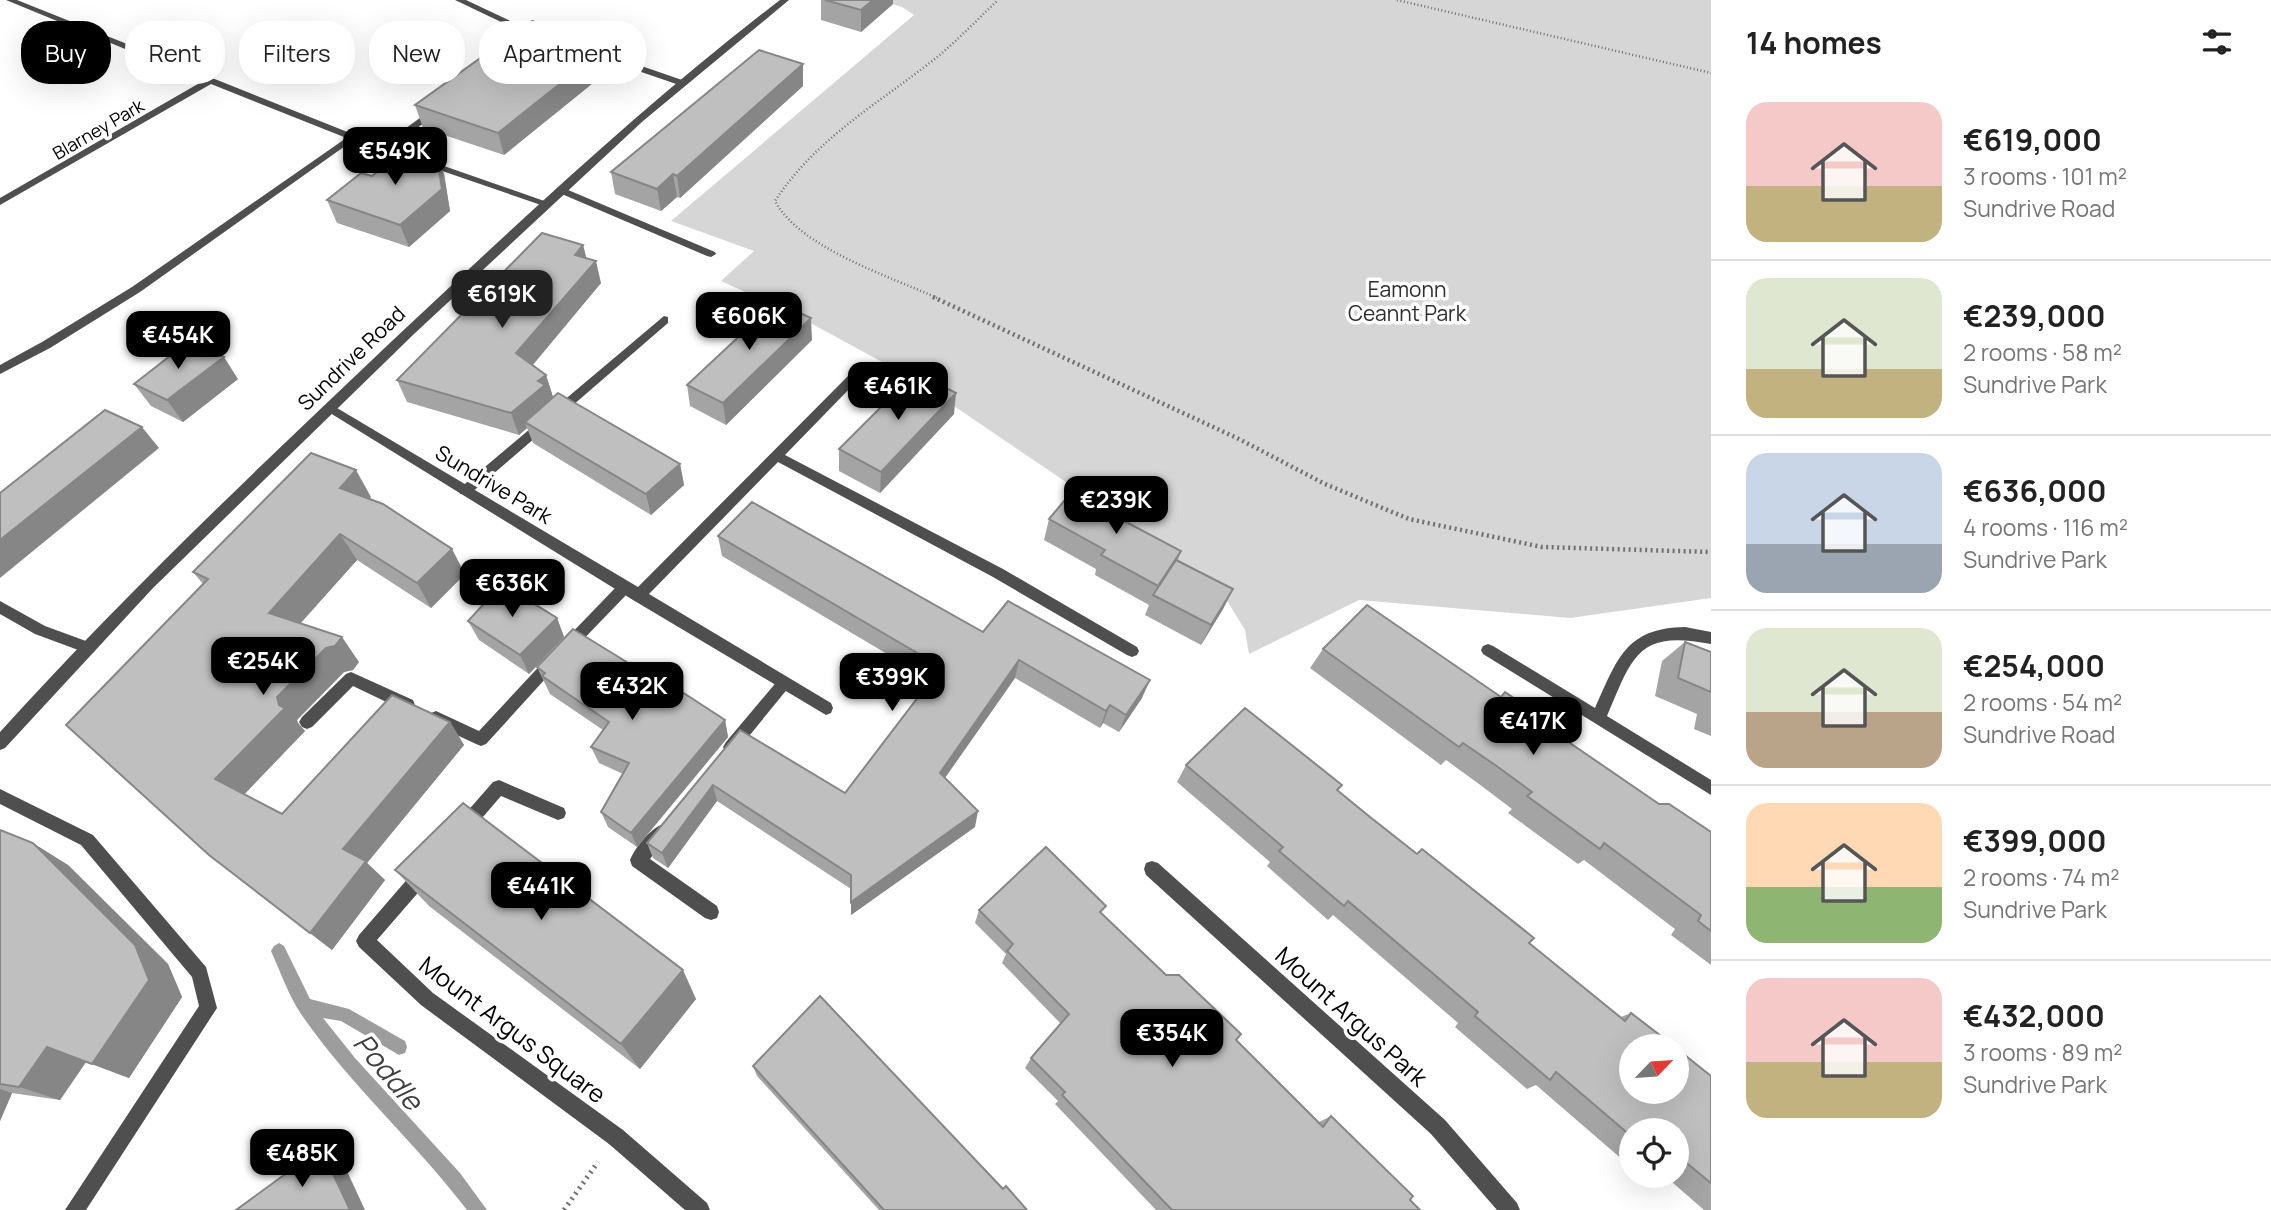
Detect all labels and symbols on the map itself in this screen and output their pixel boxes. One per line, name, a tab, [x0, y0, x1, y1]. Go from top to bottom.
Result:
street label: Blarney Park	[48, 93, 149, 165]
pin: €549K	[346, 128, 444, 187]
pin: €619K	[453, 270, 551, 330]
park label: Eamonn Ceannt Park	[1348, 275, 1467, 327]
pin: €606K	[700, 292, 798, 352]
street label: Sundrive Road	[291, 300, 411, 416]
pin: €454K	[129, 312, 227, 371]
pin: €461K	[849, 362, 947, 422]
street label: Sundrive Park	[431, 438, 558, 530]
pin: €239K	[1067, 476, 1165, 536]
pin: €636K	[463, 560, 561, 619]
pin: €254K	[214, 638, 312, 697]
pin: €399K	[843, 654, 941, 713]
pin: €432K	[583, 662, 681, 722]
pin: €417K	[1484, 698, 1582, 757]
pin: €441K	[492, 862, 590, 922]
street label: Mount Argus Park	[1269, 939, 1436, 1094]
street label: Mount Argus Square	[413, 948, 613, 1110]
pin: €354K	[1123, 1010, 1221, 1069]
water label: Poddle	[346, 1025, 433, 1119]
north arrow	[1619, 1034, 1689, 1104]
pin: €485K	[253, 1130, 351, 1189]

